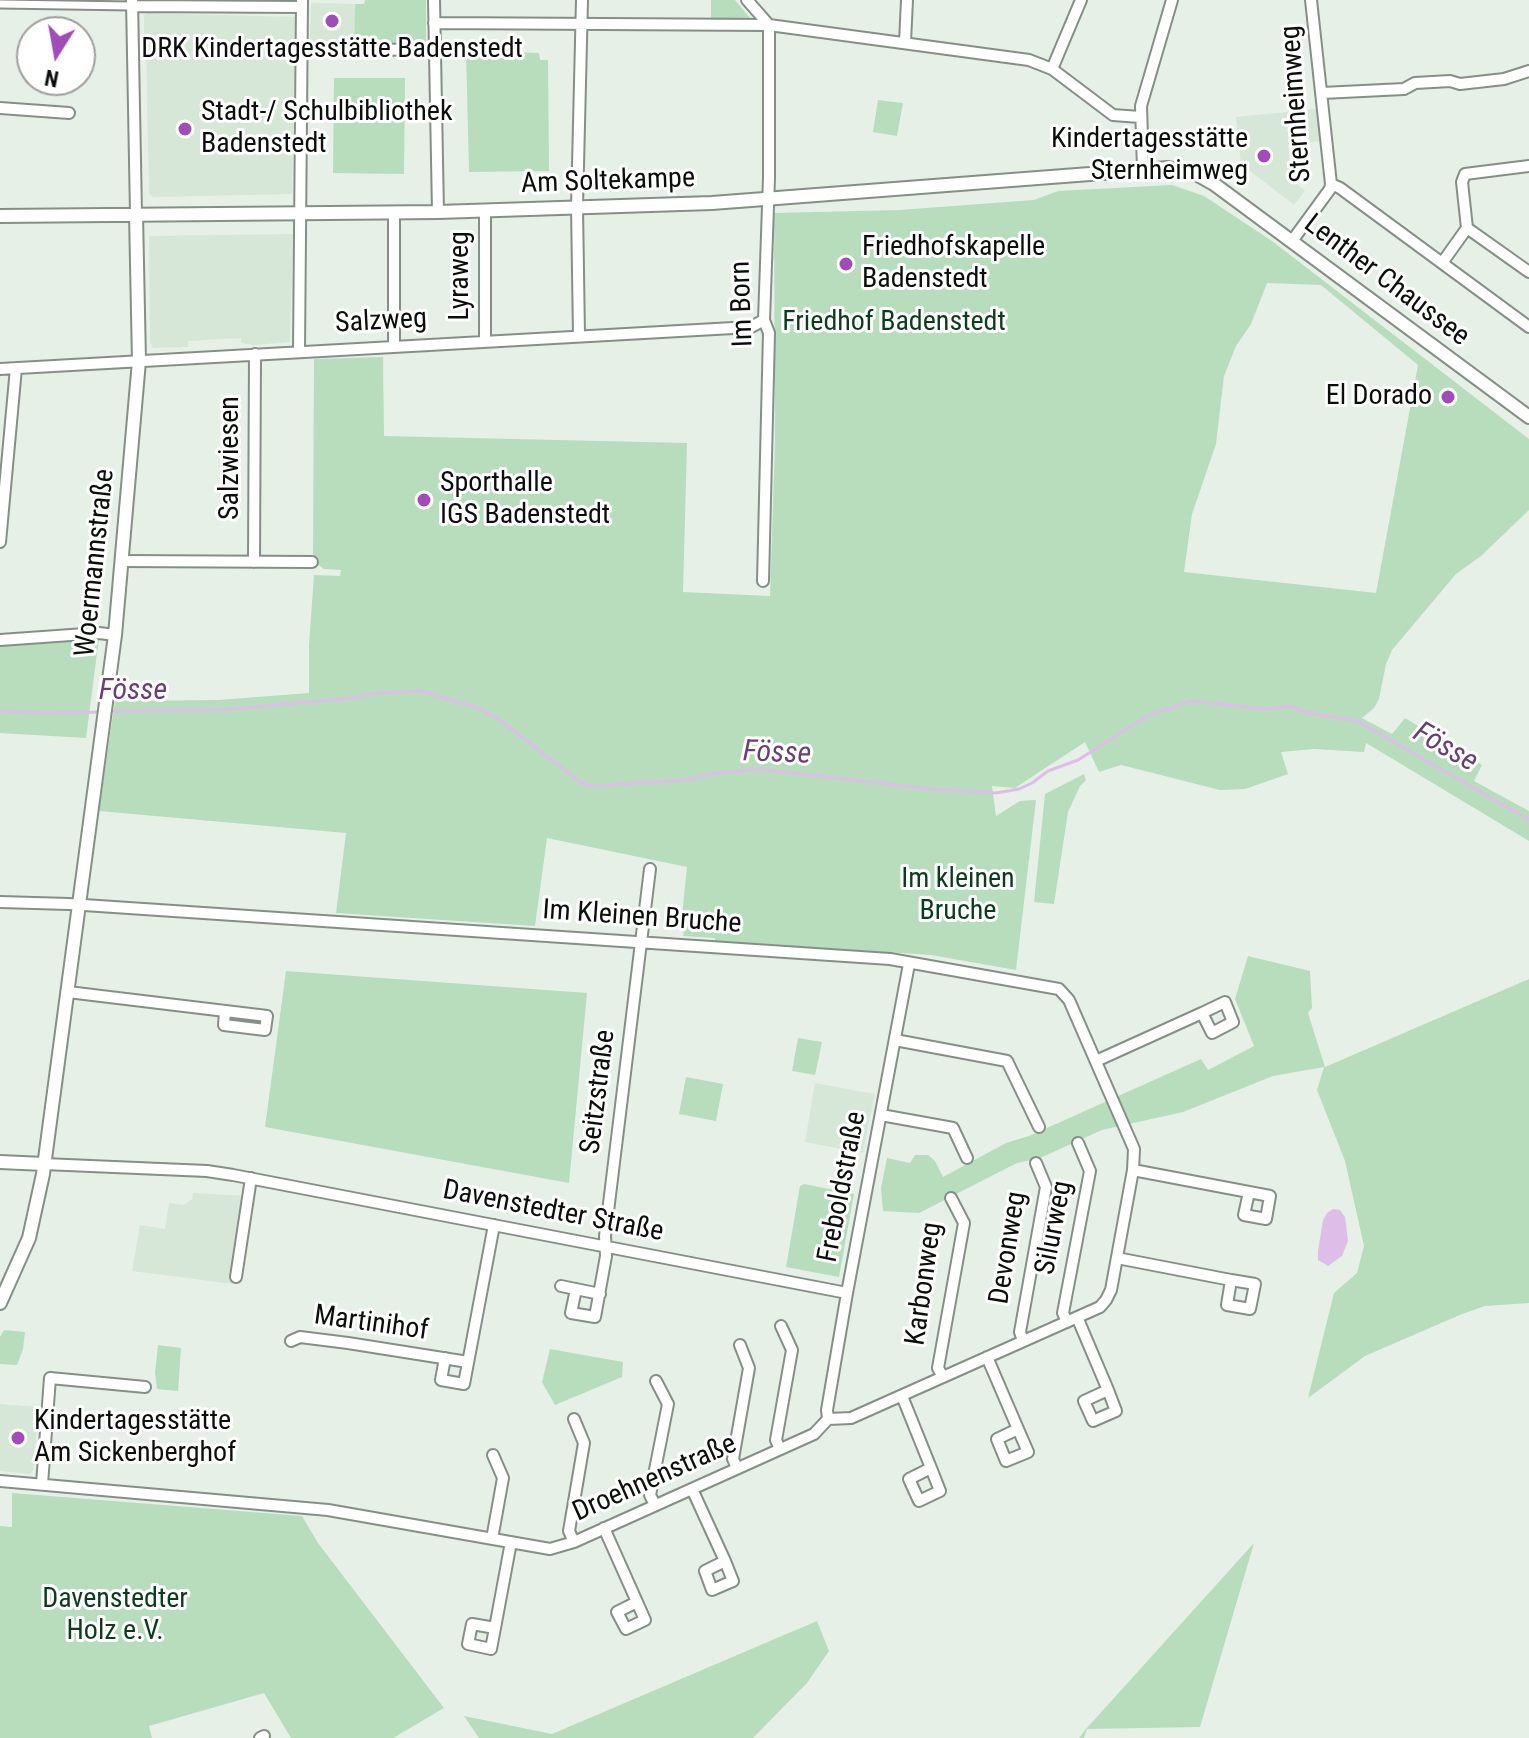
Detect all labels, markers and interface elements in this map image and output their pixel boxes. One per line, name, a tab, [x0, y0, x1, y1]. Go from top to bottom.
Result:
marker: DRK Kindertagesstätte Badenstedt	[323, 12, 341, 30]
north arrow	[16, 16, 96, 96]
street label: Sternheimweg	[1275, 24, 1319, 184]
place label: DRK Kindertagesstätte Badenstedt	[141, 33, 523, 67]
text: N	[43, 65, 61, 92]
place label: Stadt-/ Schulbibliothek Badenstedt	[201, 96, 453, 162]
marker: Stadt-/ Schulbibliothek Badenstedt	[176, 120, 194, 138]
place label: Kindertagesstätte Sternheimweg	[1051, 123, 1248, 189]
marker: Kindertagesstätte Sternheimweg	[1255, 147, 1273, 165]
street label: Am Soltekampe	[520, 162, 696, 202]
street label: Lenther Chaussee	[1297, 208, 1475, 354]
street label: Lyraweg	[444, 231, 478, 321]
place label: Friedhofskapelle Badenstedt	[862, 231, 1045, 297]
marker: Friedhofskapelle Badenstedt	[837, 255, 855, 273]
street label: Im Born	[725, 260, 761, 348]
street label: Salzweg	[334, 303, 428, 341]
park label: Friedhof Badenstedt	[782, 306, 1006, 340]
place label: El Dorado	[1326, 380, 1432, 414]
marker: El Dorado	[1439, 388, 1457, 406]
street label: Salzwiesen	[214, 396, 248, 520]
place label: Sporthalle IGS Badenstedt	[440, 467, 610, 533]
street label: Woermannstraße	[69, 468, 123, 658]
marker: Sporthalle IGS Badenstedt	[415, 491, 433, 509]
water label: Fösse	[99, 673, 167, 709]
water label: Fösse	[1406, 715, 1484, 781]
water label: Fösse	[742, 735, 812, 773]
park label: Im kleinen Bruche	[901, 863, 1015, 929]
street label: Im Kleinen Bruche	[541, 894, 743, 942]
street label: Seitzstraße	[575, 1028, 623, 1156]
street label: Freboldstraße	[812, 1109, 874, 1265]
street label: Davenstedter Straße	[440, 1174, 666, 1250]
street label: Silurweg	[1029, 1178, 1081, 1278]
street label: Devonweg	[984, 1189, 1034, 1307]
street label: Karbonweg	[900, 1220, 950, 1348]
street label: Martinihof	[312, 1299, 430, 1349]
place label: Kindertagesstätte Am Sickenberghof	[34, 1405, 236, 1471]
street label: Droehnenstraße	[568, 1428, 742, 1530]
marker: Kindertagesstätte Am Sickenberghof	[9, 1429, 27, 1447]
park label: Davenstedter Holz e.V.	[42, 1583, 188, 1649]

